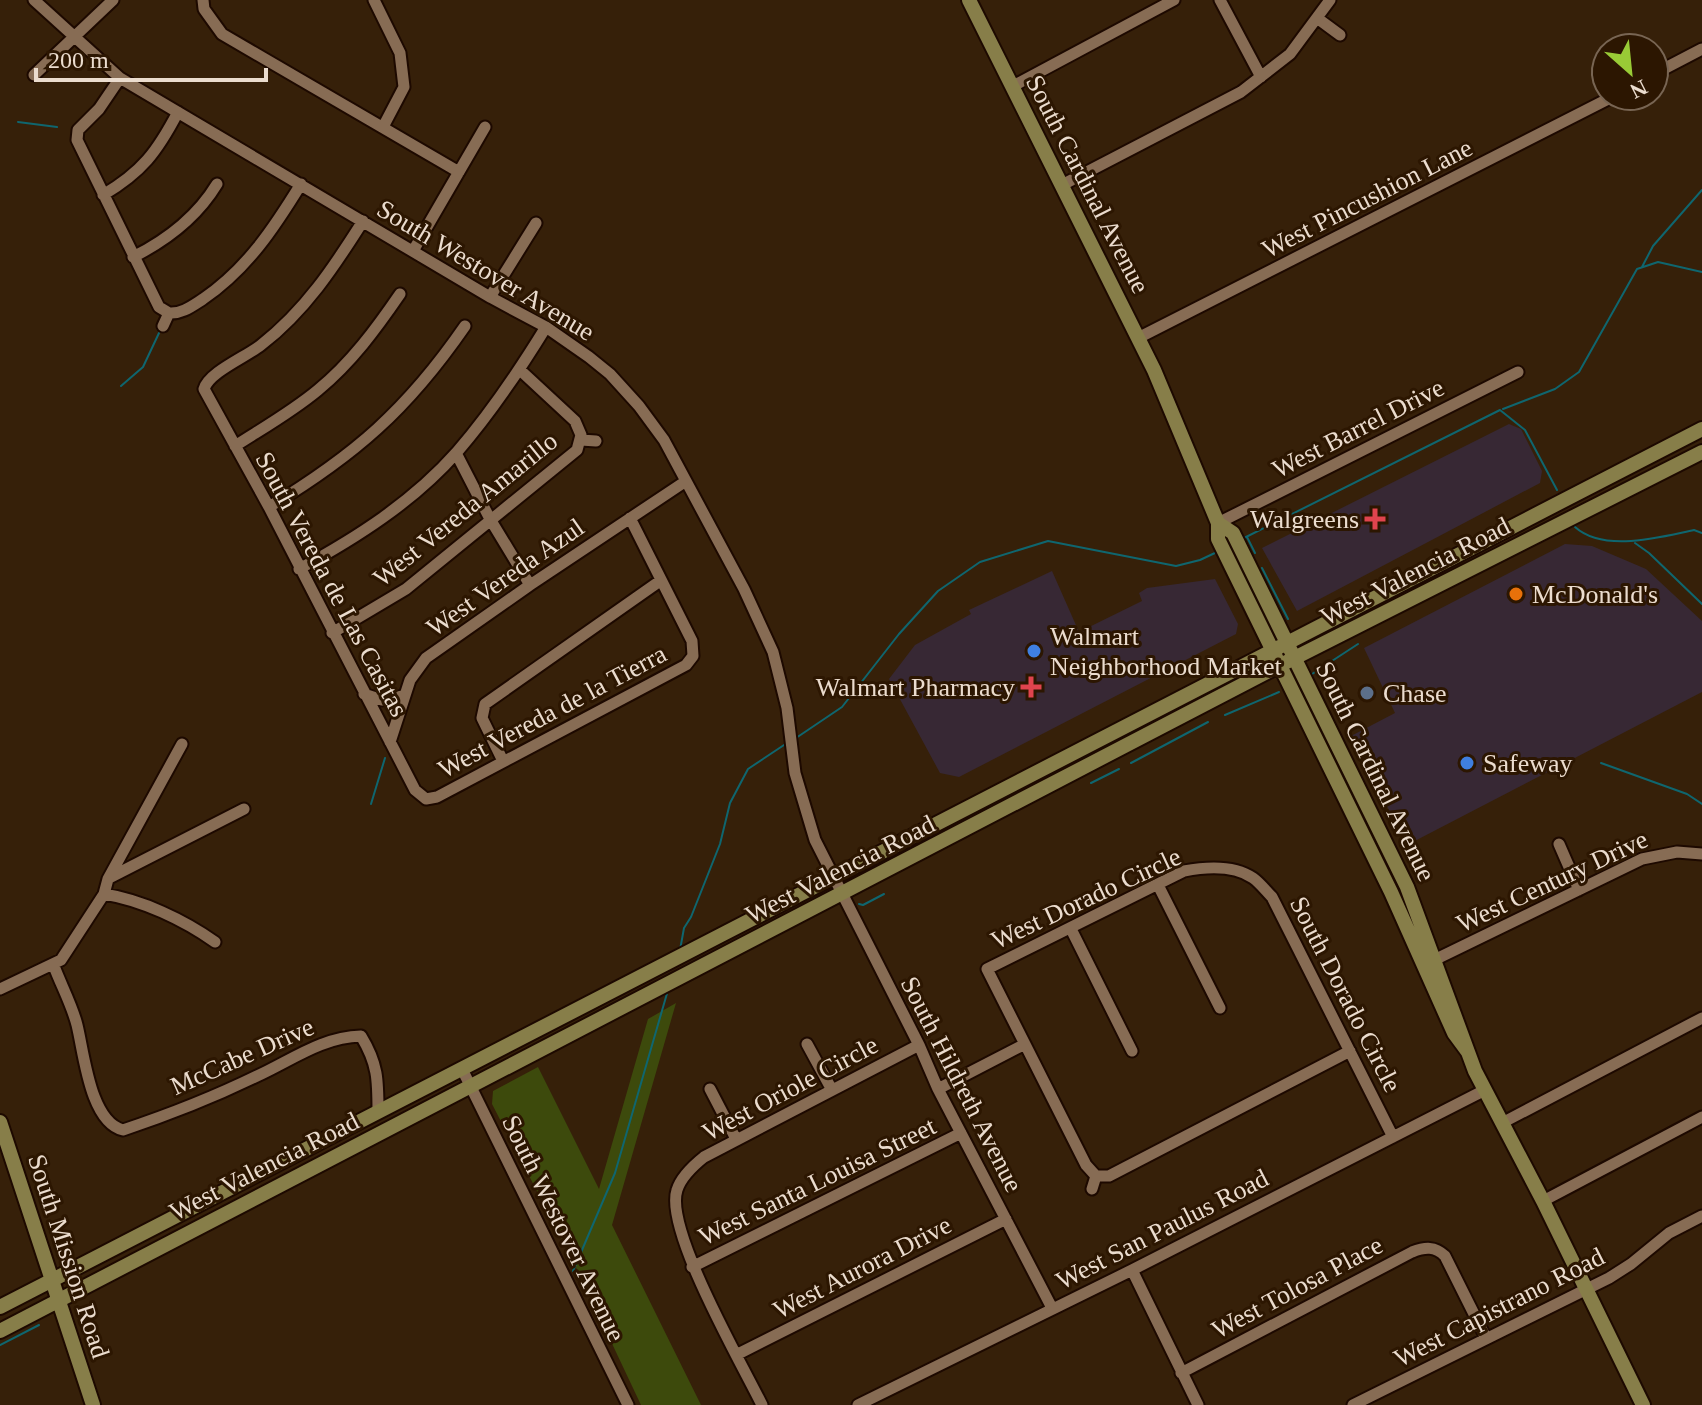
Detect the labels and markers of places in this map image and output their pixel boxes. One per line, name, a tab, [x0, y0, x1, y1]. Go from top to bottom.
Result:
place label: Walgreens	[1250, 505, 1359, 534]
marker: Walgreens	[1366, 510, 1384, 528]
place label: McDonald's	[1532, 580, 1658, 609]
marker: McDonald's	[1507, 585, 1525, 603]
place label: Walmart Neighborhood Market	[1050, 622, 1283, 681]
marker: Walmart Neighborhood Market	[1025, 642, 1043, 660]
place label: Walmart Pharmacy	[816, 673, 1015, 702]
marker: Walmart Pharmacy	[1022, 678, 1040, 696]
place label: Chase	[1383, 679, 1447, 708]
marker: Chase	[1358, 684, 1376, 702]
place label: Safeway	[1483, 749, 1573, 778]
marker: Safeway	[1458, 754, 1476, 772]

